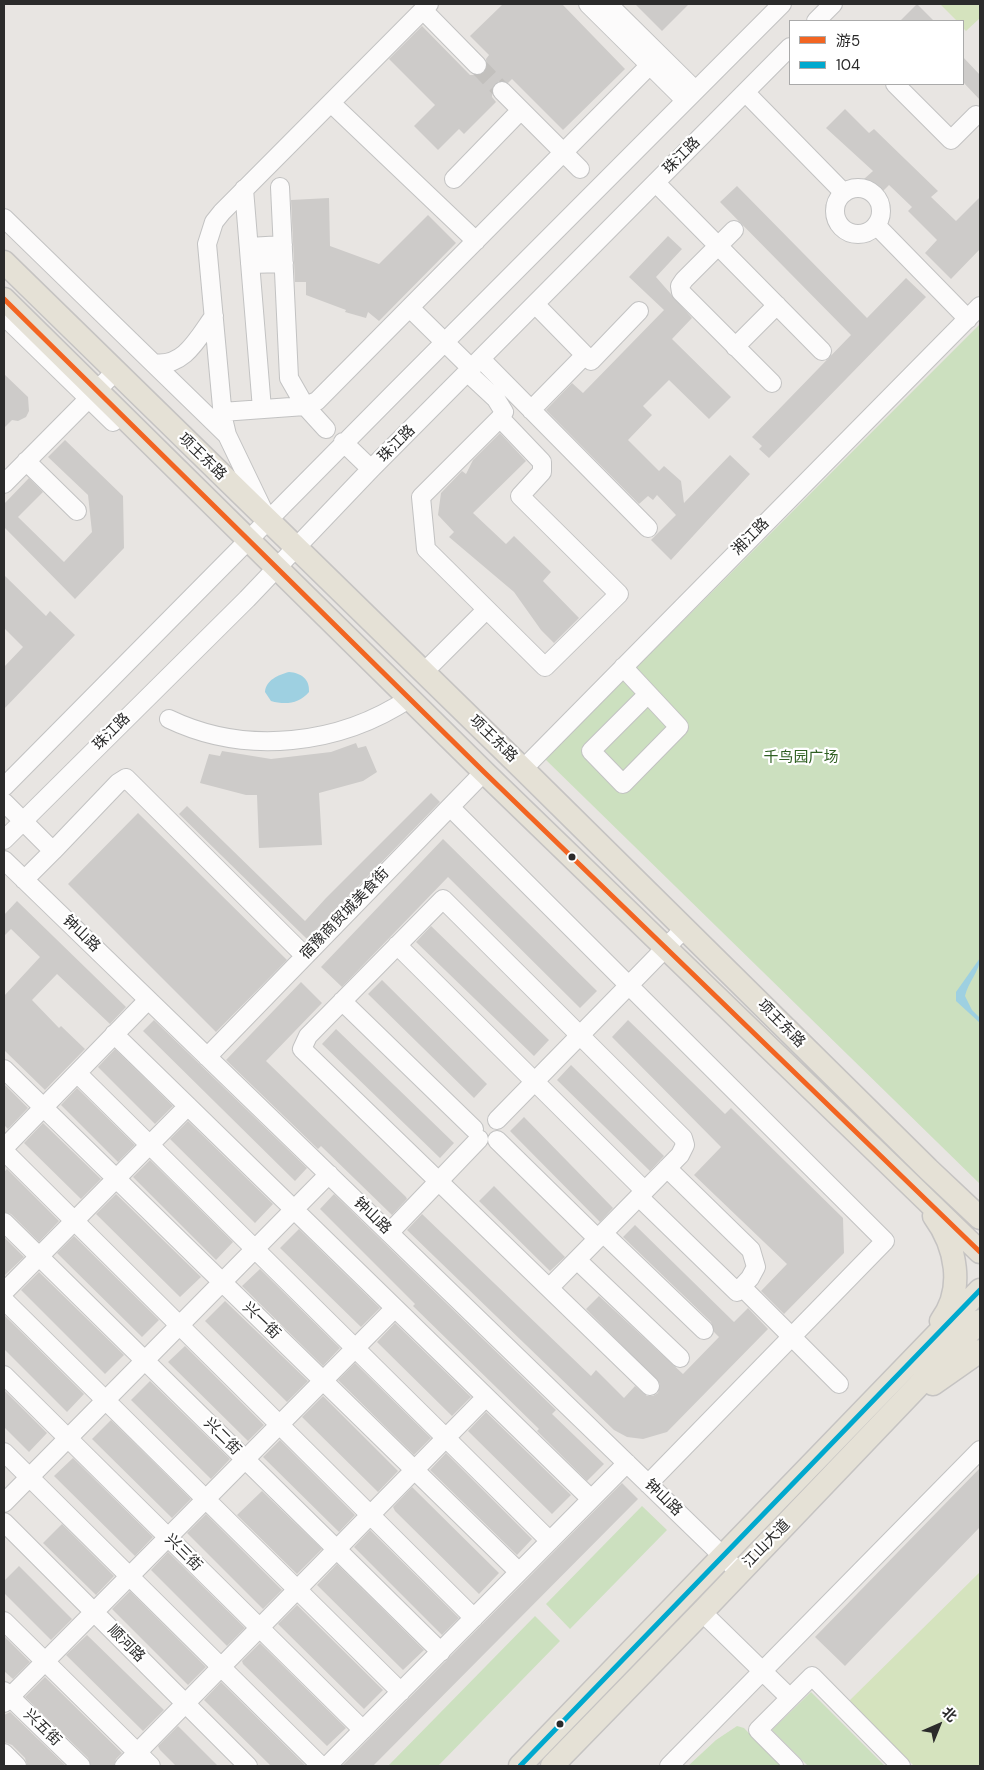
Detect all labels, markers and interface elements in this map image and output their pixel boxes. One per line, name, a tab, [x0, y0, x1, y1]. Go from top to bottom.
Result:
legend	[789, 20, 964, 85]
text: 游5	[836, 31, 860, 51]
text: 104	[836, 55, 860, 75]
street label: 珠江路	[660, 134, 704, 178]
street label: 珠江路	[375, 422, 419, 466]
street label: 项王东路	[174, 430, 230, 484]
street label: 湘江路	[729, 515, 773, 559]
street label: 珠江路	[90, 710, 134, 754]
street label: 项王东路	[465, 712, 521, 766]
park label: 千鸟园广场	[764, 749, 838, 767]
unlabelled marker	[567, 852, 577, 862]
street label: 宿豫商贸城美食街	[297, 865, 393, 963]
street label: 钟山路	[59, 912, 103, 956]
street label: 项王东路	[753, 996, 809, 1052]
street label: 钟山路	[350, 1194, 394, 1238]
street label: 兴一街	[239, 1299, 283, 1343]
street label: 兴二街	[200, 1415, 244, 1459]
street label: 钟山路	[641, 1476, 685, 1520]
street label: 江山大道	[740, 1516, 794, 1572]
street label: 兴三街	[161, 1531, 205, 1575]
street label: 顺河路	[104, 1622, 148, 1666]
north arrow	[914, 1700, 964, 1750]
text: 北	[938, 1703, 961, 1726]
street label: 兴五街	[20, 1706, 64, 1750]
unlabelled marker	[555, 1719, 565, 1729]

